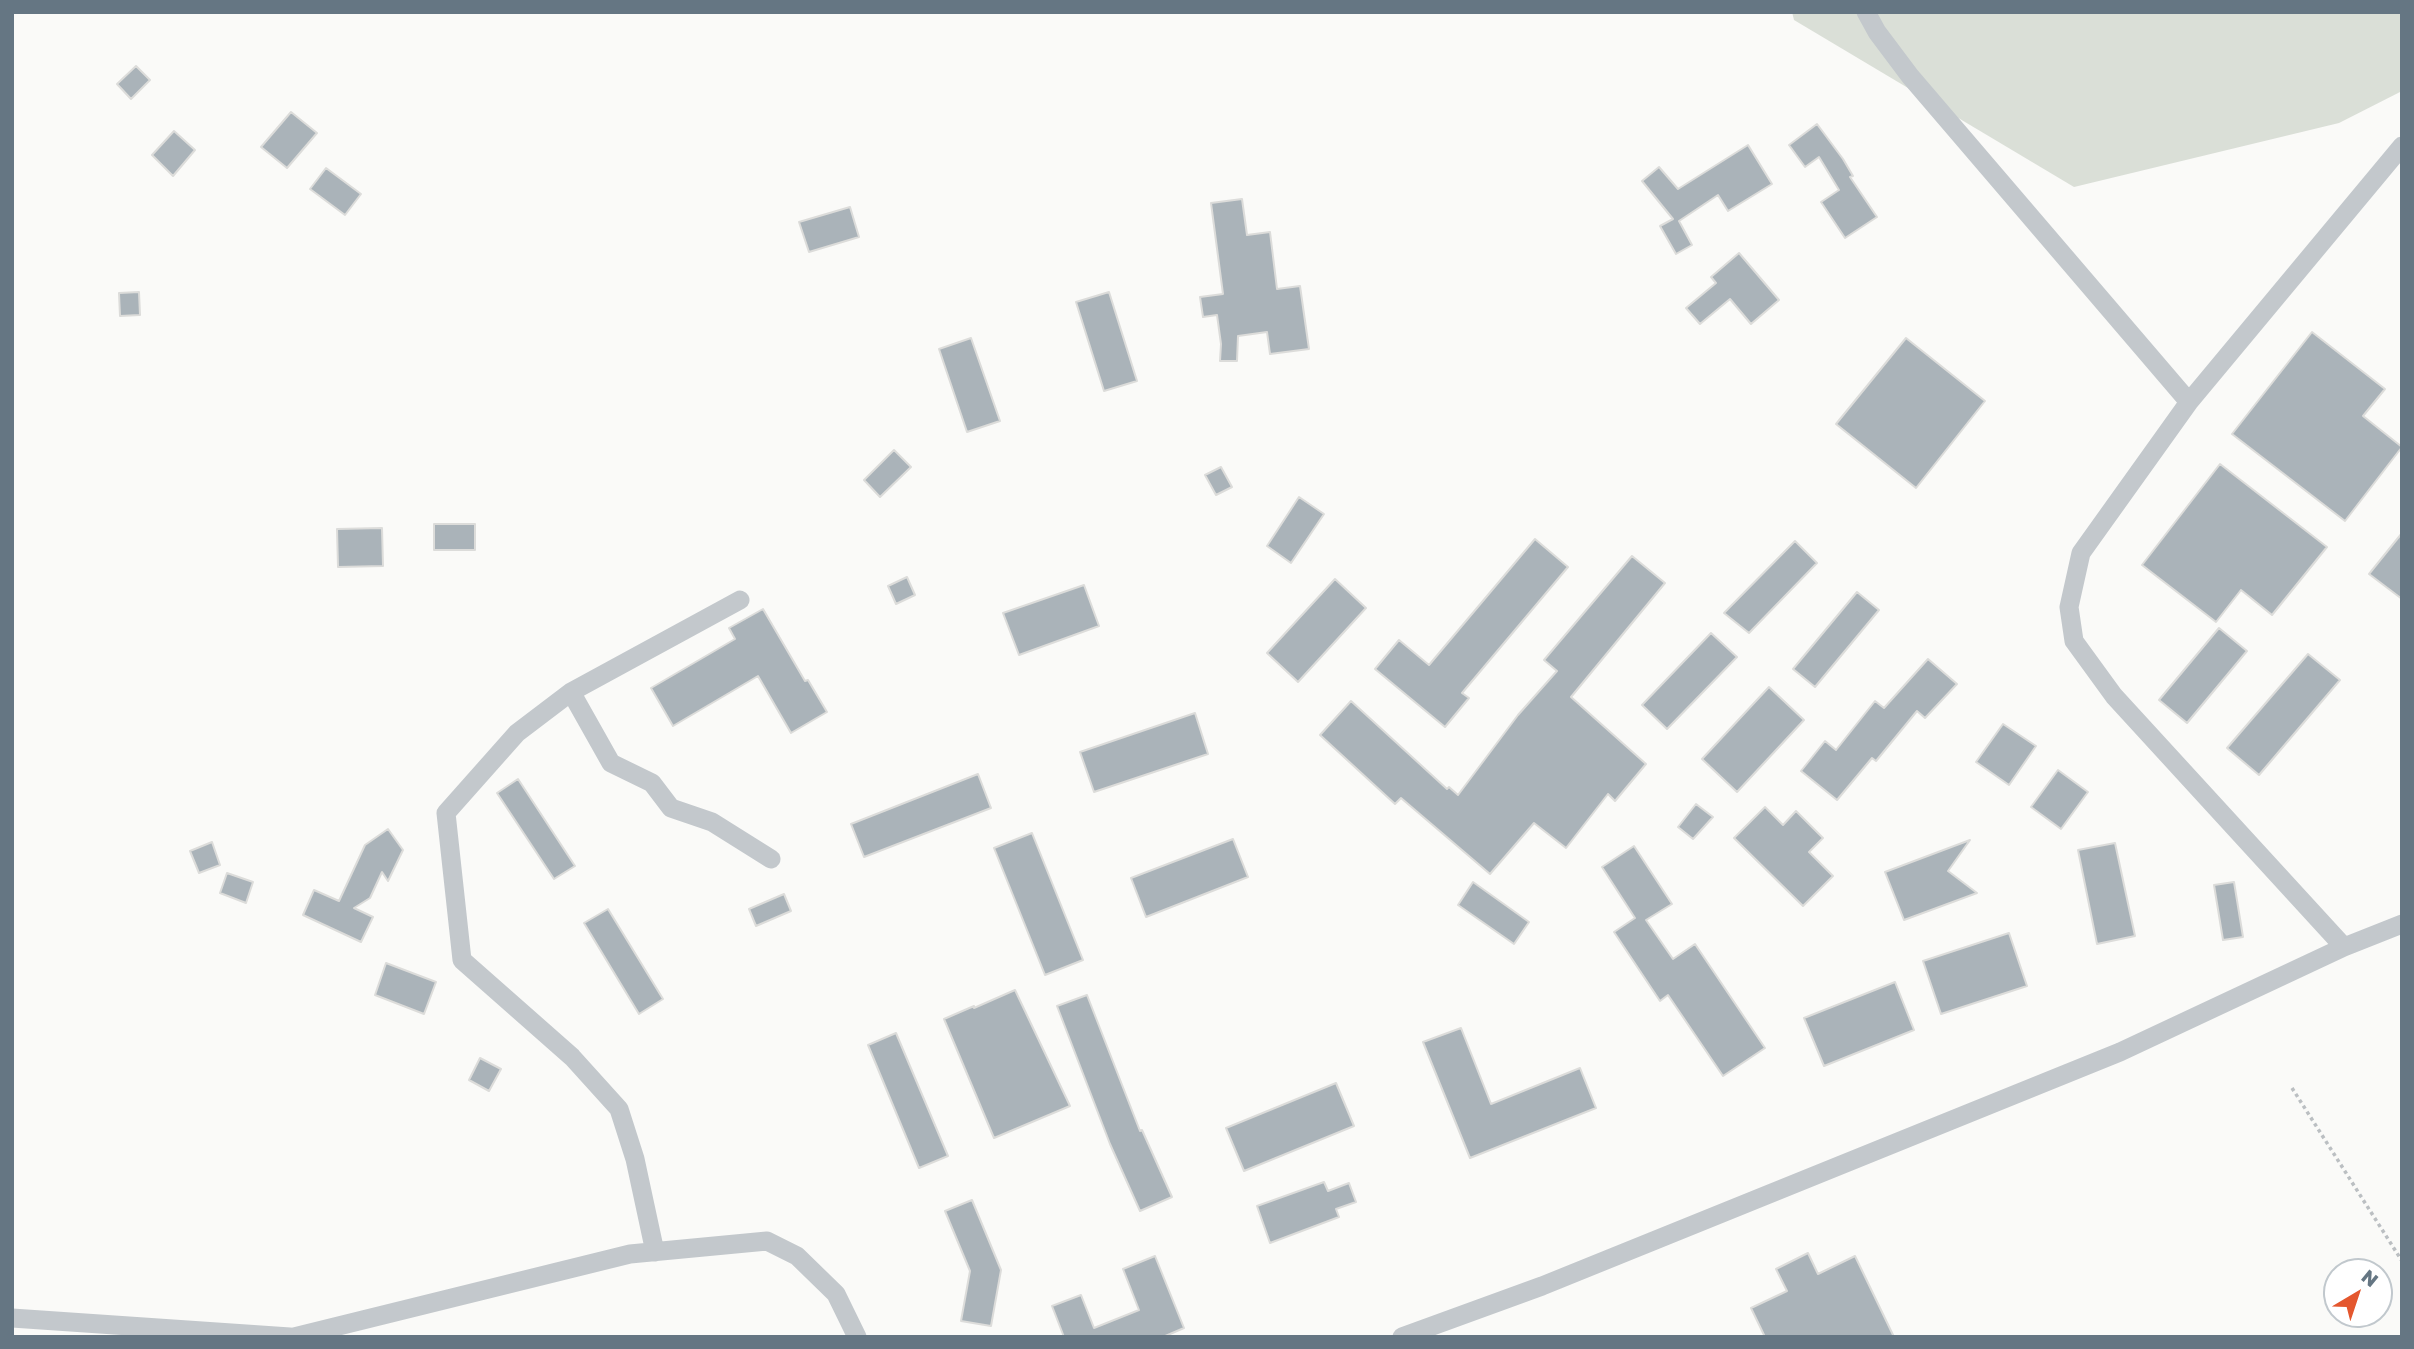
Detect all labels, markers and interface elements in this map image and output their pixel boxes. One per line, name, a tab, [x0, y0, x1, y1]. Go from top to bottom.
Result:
north arrow	[2323, 1258, 2393, 1328]
text: N	[2357, 1264, 2383, 1291]

